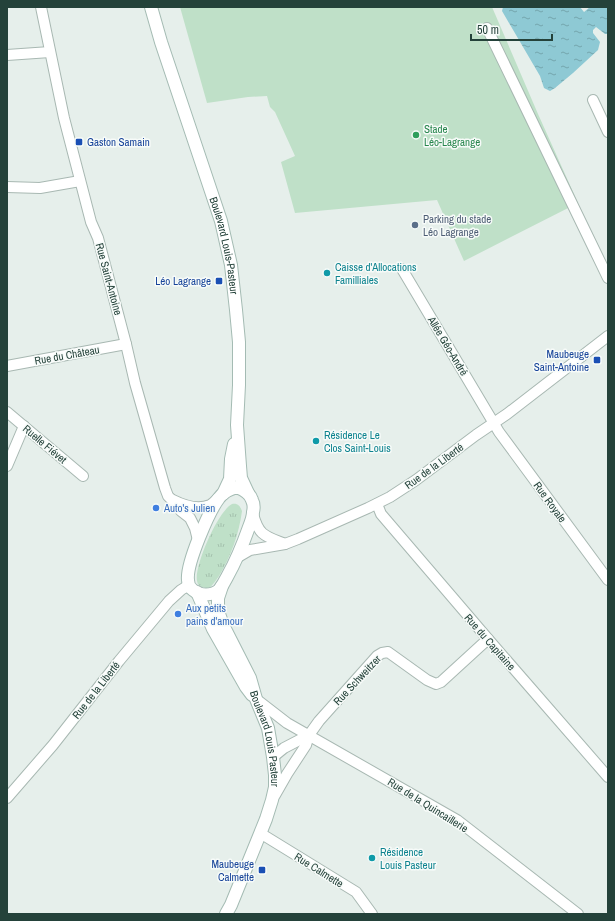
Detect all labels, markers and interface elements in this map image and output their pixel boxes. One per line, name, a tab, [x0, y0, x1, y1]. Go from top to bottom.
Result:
scale bar	[471, 16, 552, 42]
text: 50 m	[477, 22, 499, 38]
place label: Stade Léo-Lagrange	[424, 122, 480, 149]
marker: Stade Léo-Lagrange	[411, 130, 421, 140]
place label: Gaston Samain	[87, 135, 150, 149]
marker: Gaston Samain	[74, 137, 84, 147]
street label: Boulevard Louis-Pasteur	[206, 195, 241, 295]
place label: Parking du stade Léo Lagrange	[423, 212, 491, 239]
marker: Parking du stade Léo Lagrange	[410, 220, 420, 230]
street label: Rue Saint-Antoine	[93, 241, 125, 317]
place label: Caisse d'Allocations Familliales	[335, 260, 417, 287]
marker: Caisse d'Allocations Familliales	[322, 268, 332, 278]
place label: Léo Lagrange	[155, 274, 211, 288]
marker: Léo Lagrange	[214, 276, 224, 286]
street label: Allée Géo-André	[424, 313, 471, 378]
street label: Rue du Château	[33, 342, 101, 368]
place label: Maubeuge Saint-Antoine	[534, 347, 589, 374]
marker: Maubeuge Saint-Antoine	[592, 355, 602, 365]
street label: Ruelle Fiévet	[20, 422, 70, 467]
place label: Résidence Le Clos Saint-Louis	[324, 428, 391, 455]
marker: Résidence Le Clos Saint-Louis	[311, 436, 321, 446]
street label: Rue de la Liberté	[402, 440, 466, 492]
street label: Rue Royale	[530, 479, 570, 525]
place label: Auto's Julien	[163, 501, 215, 515]
marker: Auto's Julien	[151, 503, 161, 513]
place label: Aux petits pains d'amour	[185, 601, 243, 628]
marker: Aux petits pains d'amour	[173, 609, 183, 619]
street label: Rue du Capitaine	[462, 611, 518, 673]
street label: Rue Schweitzer	[330, 652, 384, 708]
street label: Rue de la Liberté	[69, 658, 123, 722]
street label: Boulevard Louis Pasteur	[247, 689, 282, 787]
street label: Rue de la Quincaillerie	[385, 775, 471, 835]
place label: Résidence Louis Pasteur	[380, 845, 436, 872]
street label: Rue Calmette	[292, 849, 346, 891]
marker: Résidence Louis Pasteur	[367, 853, 377, 863]
place label: Maubeuge Calmette	[211, 857, 254, 884]
marker: Maubeuge Calmette	[257, 865, 267, 875]

